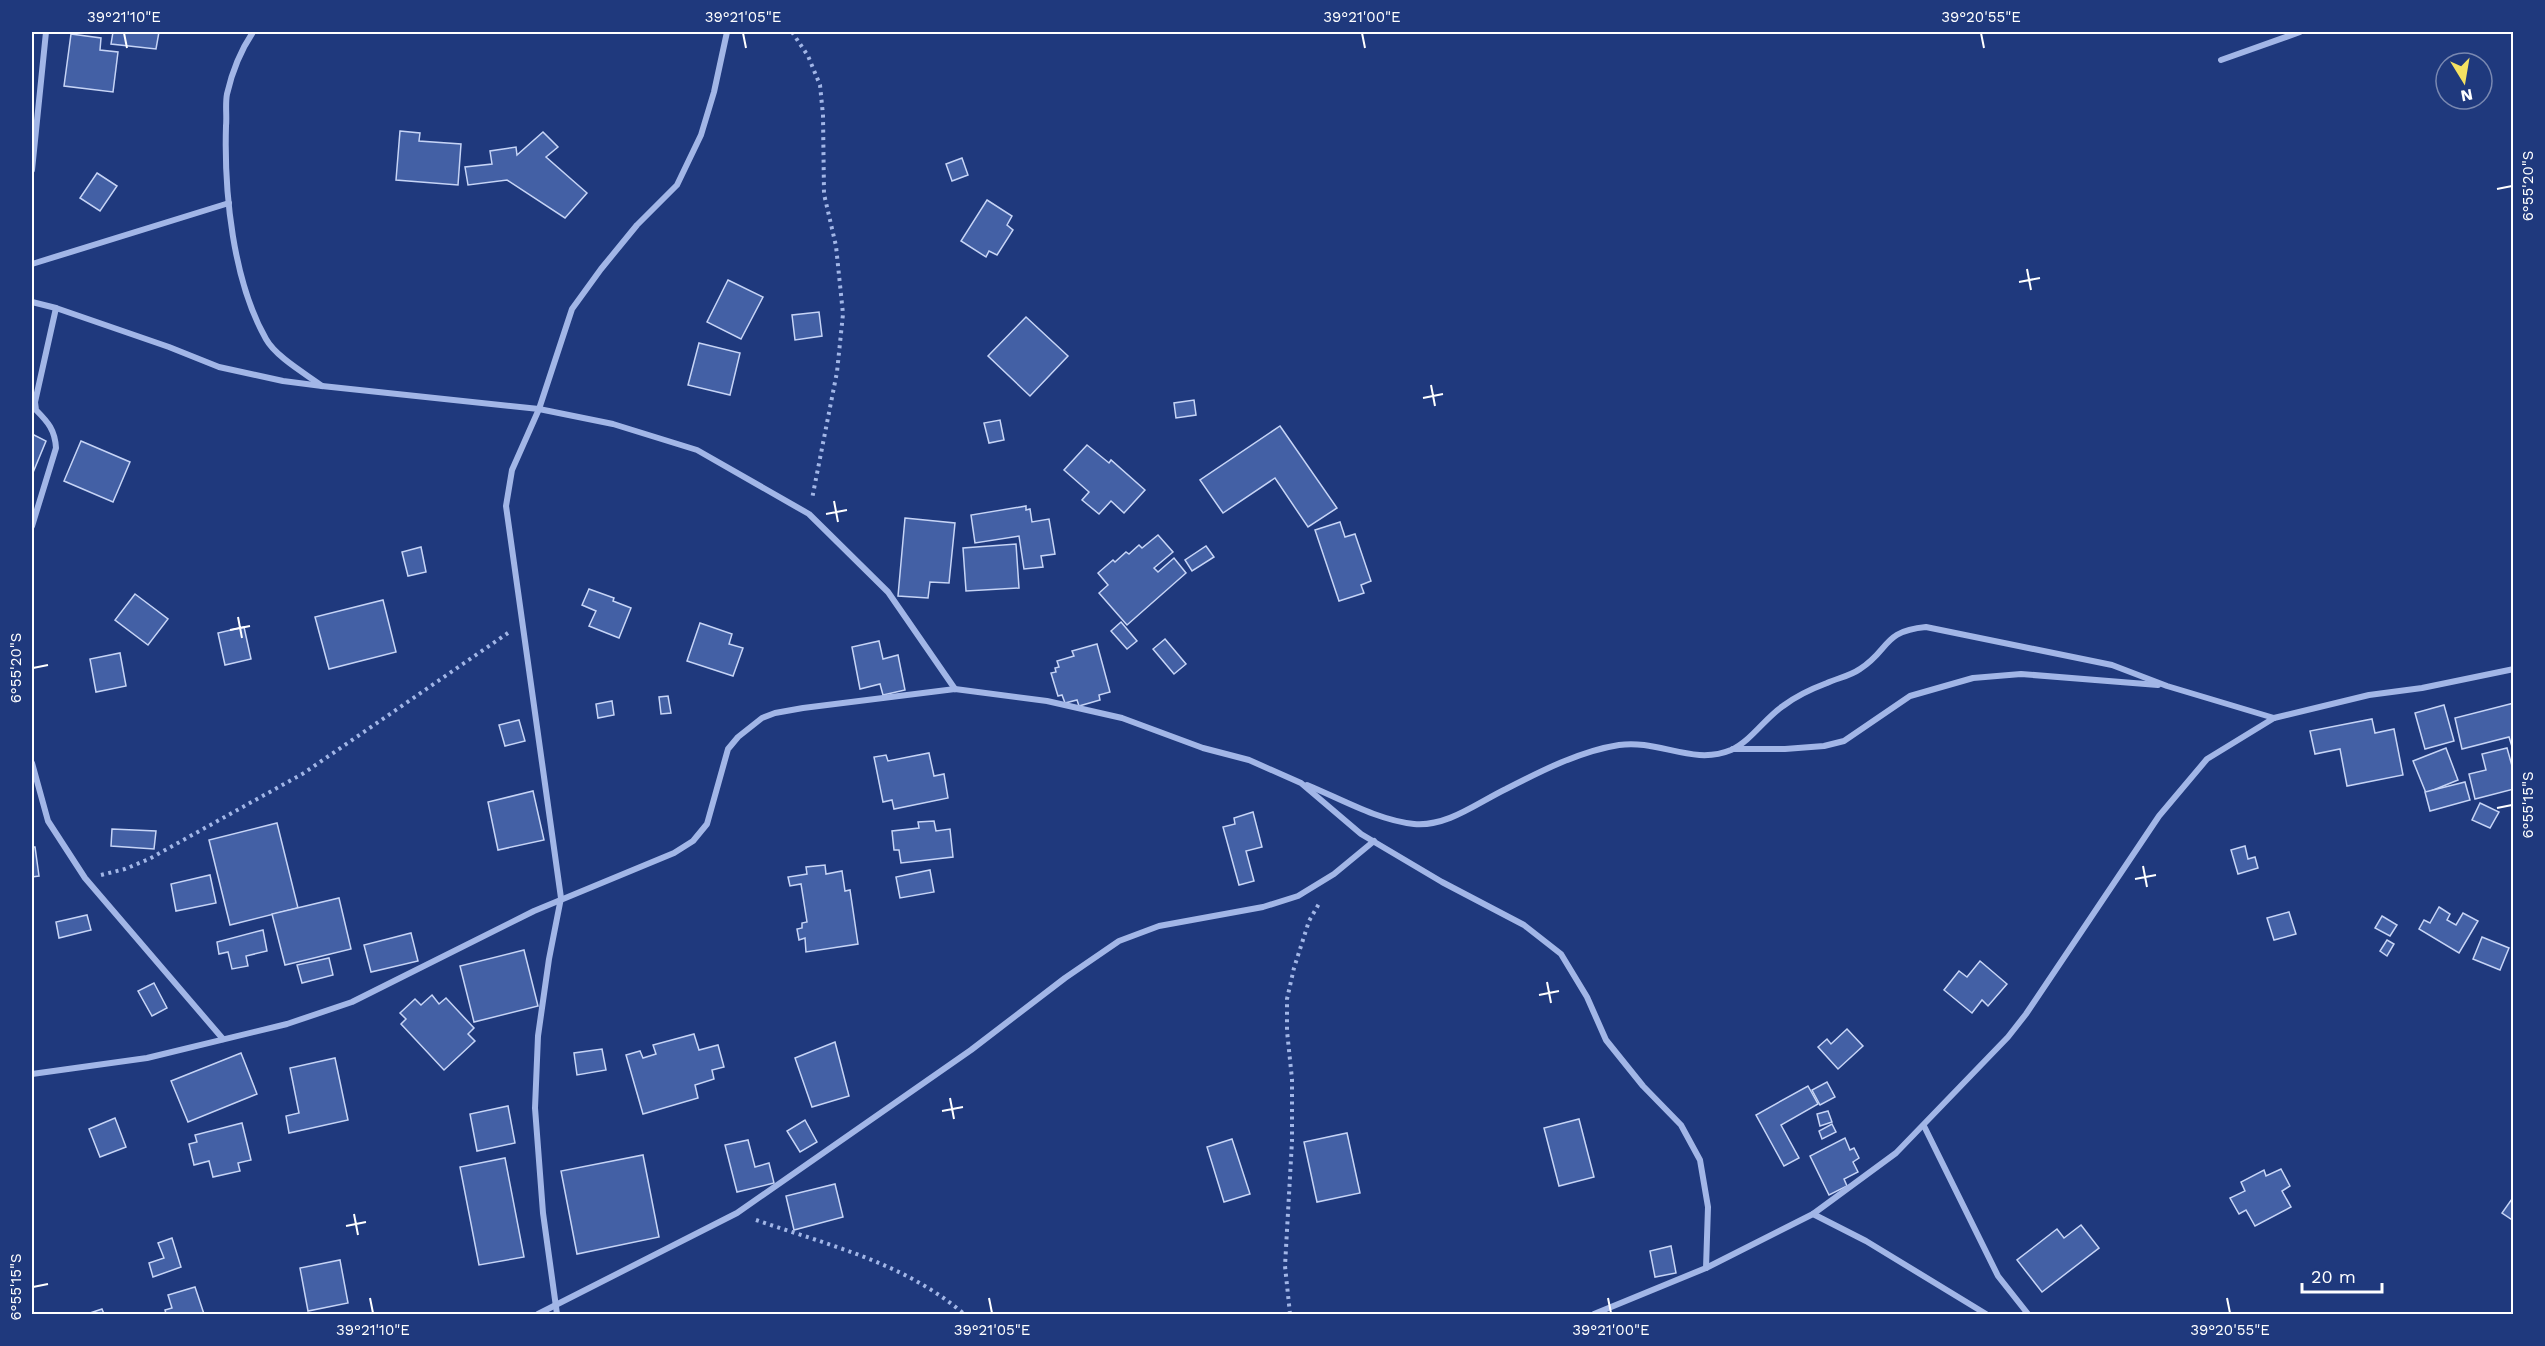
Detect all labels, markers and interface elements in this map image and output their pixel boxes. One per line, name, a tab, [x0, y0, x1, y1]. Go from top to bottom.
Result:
text: 39°21'10"E	[87, 8, 161, 26]
text: 39°21'05"E	[705, 8, 781, 26]
text: 39°21'00"E	[1323, 8, 1401, 26]
text: 39°20'55"E	[1941, 8, 2021, 26]
north arrow	[2434, 51, 2494, 111]
text: N	[2459, 85, 2474, 106]
text: 6°55'20"S	[2519, 151, 2537, 221]
text: 6°55'20"S	[7, 633, 25, 703]
text: 6°55'15"S	[2519, 771, 2537, 839]
text: 6°55'15"S	[7, 1253, 25, 1321]
scale bar	[2302, 1256, 2382, 1294]
text: 20 m	[2311, 1266, 2356, 1287]
text: 39°21'10"E	[336, 1321, 410, 1339]
text: 39°21'05"E	[954, 1321, 1030, 1339]
text: 39°21'00"E	[1572, 1321, 1650, 1339]
text: 39°20'55"E	[2190, 1321, 2270, 1339]

